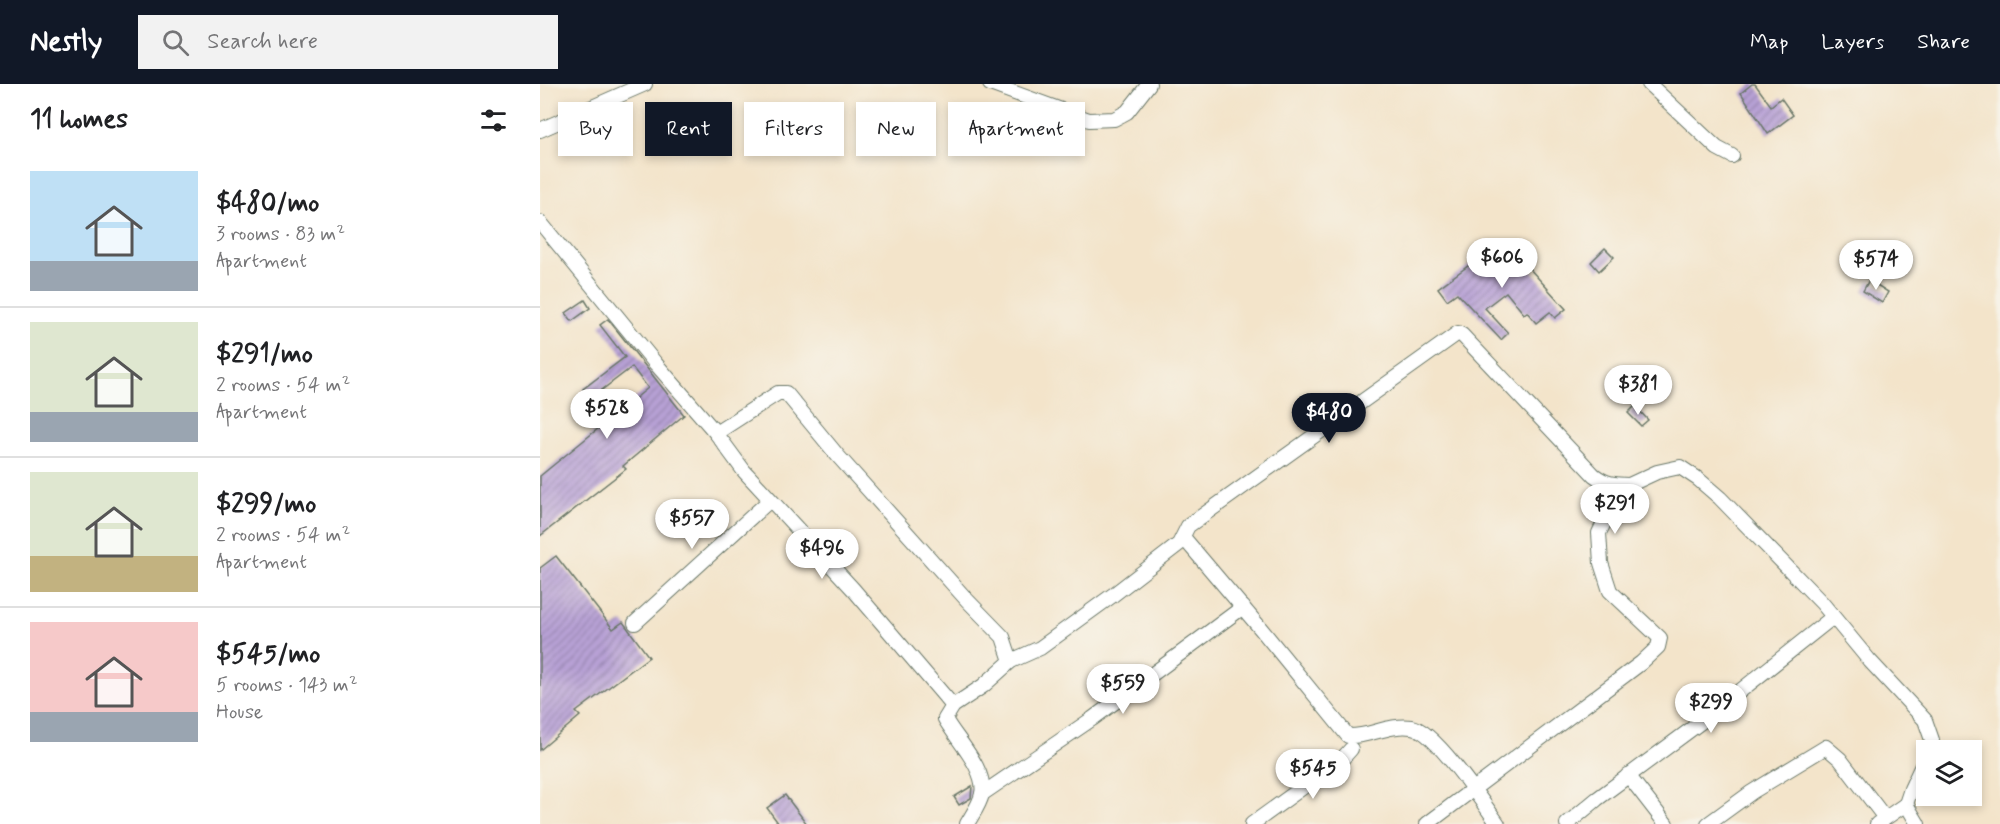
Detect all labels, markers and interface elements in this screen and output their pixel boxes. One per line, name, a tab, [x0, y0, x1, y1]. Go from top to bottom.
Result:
search box	[138, 15, 558, 69]
text: Nestly	[30, 24, 102, 61]
icon: search	[159, 26, 192, 59]
text: Search here	[207, 28, 318, 56]
text: Map	[1750, 28, 1788, 56]
text: Layers	[1821, 28, 1884, 56]
text: Share	[1917, 28, 1970, 56]
chip: Buy	[558, 102, 633, 156]
chip: Rent	[645, 102, 732, 156]
chip: Filters	[744, 102, 844, 156]
chip: New	[856, 102, 936, 156]
chip: Apartment	[948, 102, 1085, 156]
text: 11 homes	[30, 103, 128, 137]
icon: filters	[477, 104, 510, 137]
text: $480/mo	[216, 187, 319, 221]
icon: home	[78, 195, 150, 267]
text: 3 rooms · 83 m²	[216, 221, 345, 248]
pin: $606	[1466, 238, 1538, 289]
pin: $574	[1840, 240, 1912, 291]
text: $606	[1481, 244, 1523, 271]
text: $574	[1853, 246, 1899, 273]
text: Apartment	[216, 248, 307, 275]
text: $291/mo	[216, 338, 313, 372]
icon: home	[78, 346, 150, 418]
pin: $381	[1602, 365, 1674, 416]
text: $381	[1618, 371, 1658, 398]
text: 2 rooms · 54 m²	[216, 372, 350, 399]
pin: $528	[571, 389, 643, 440]
pin: $480	[1293, 393, 1365, 444]
text: $528	[584, 395, 630, 422]
text: Apartment	[216, 399, 307, 426]
text: $480	[1306, 399, 1352, 426]
pin: $291	[1579, 484, 1651, 535]
text: $299/mo	[216, 488, 316, 522]
text: $291	[1594, 490, 1636, 517]
icon: home	[78, 496, 150, 568]
pin: $557	[656, 499, 728, 550]
text: $557	[669, 505, 715, 532]
text: 2 rooms · 54 m²	[216, 522, 350, 549]
pin: $496	[786, 529, 858, 580]
text: $496	[800, 535, 844, 562]
text: Apartment	[216, 549, 307, 576]
text: $545/mo	[216, 638, 320, 672]
icon: home	[78, 646, 150, 718]
pin: $559	[1087, 664, 1159, 715]
text: $559	[1101, 670, 1145, 697]
text: 5 rooms · 143 m²	[216, 672, 358, 699]
pin: $299	[1675, 683, 1747, 734]
text: $299	[1689, 689, 1733, 716]
text: House	[216, 699, 263, 726]
map controls	[1916, 740, 1982, 806]
button: layers	[1916, 740, 1982, 806]
pin: $545	[1277, 749, 1349, 800]
text: $545	[1289, 755, 1337, 782]

